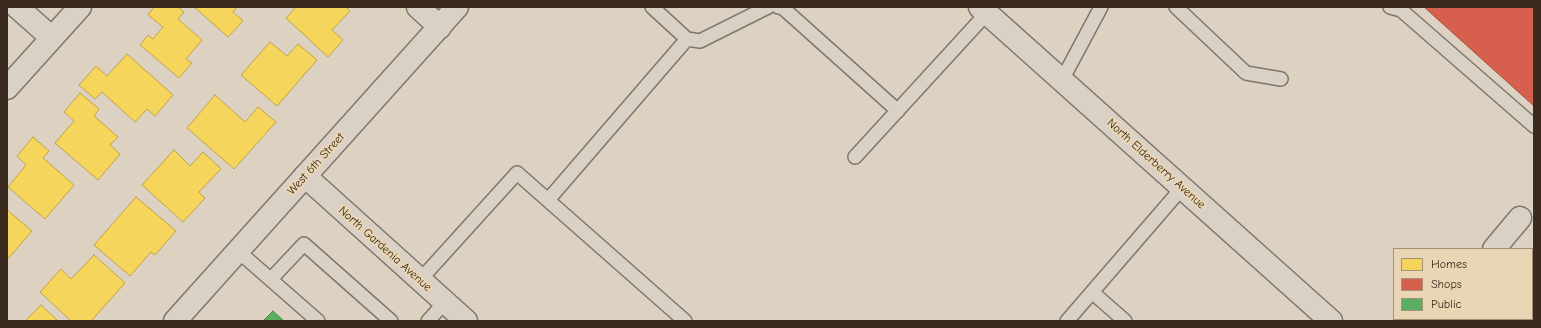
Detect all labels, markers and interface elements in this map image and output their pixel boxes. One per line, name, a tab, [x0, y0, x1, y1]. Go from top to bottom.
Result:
street label: North Elderberry Avenue	[1104, 116, 1208, 212]
street label: West 6th Street	[284, 130, 348, 198]
street label: North Gardenia Avenue	[335, 203, 435, 295]
legend	[1393, 248, 1533, 320]
text: Homes	[1431, 257, 1467, 271]
text: Shops	[1431, 277, 1462, 291]
text: Public	[1431, 297, 1461, 311]

